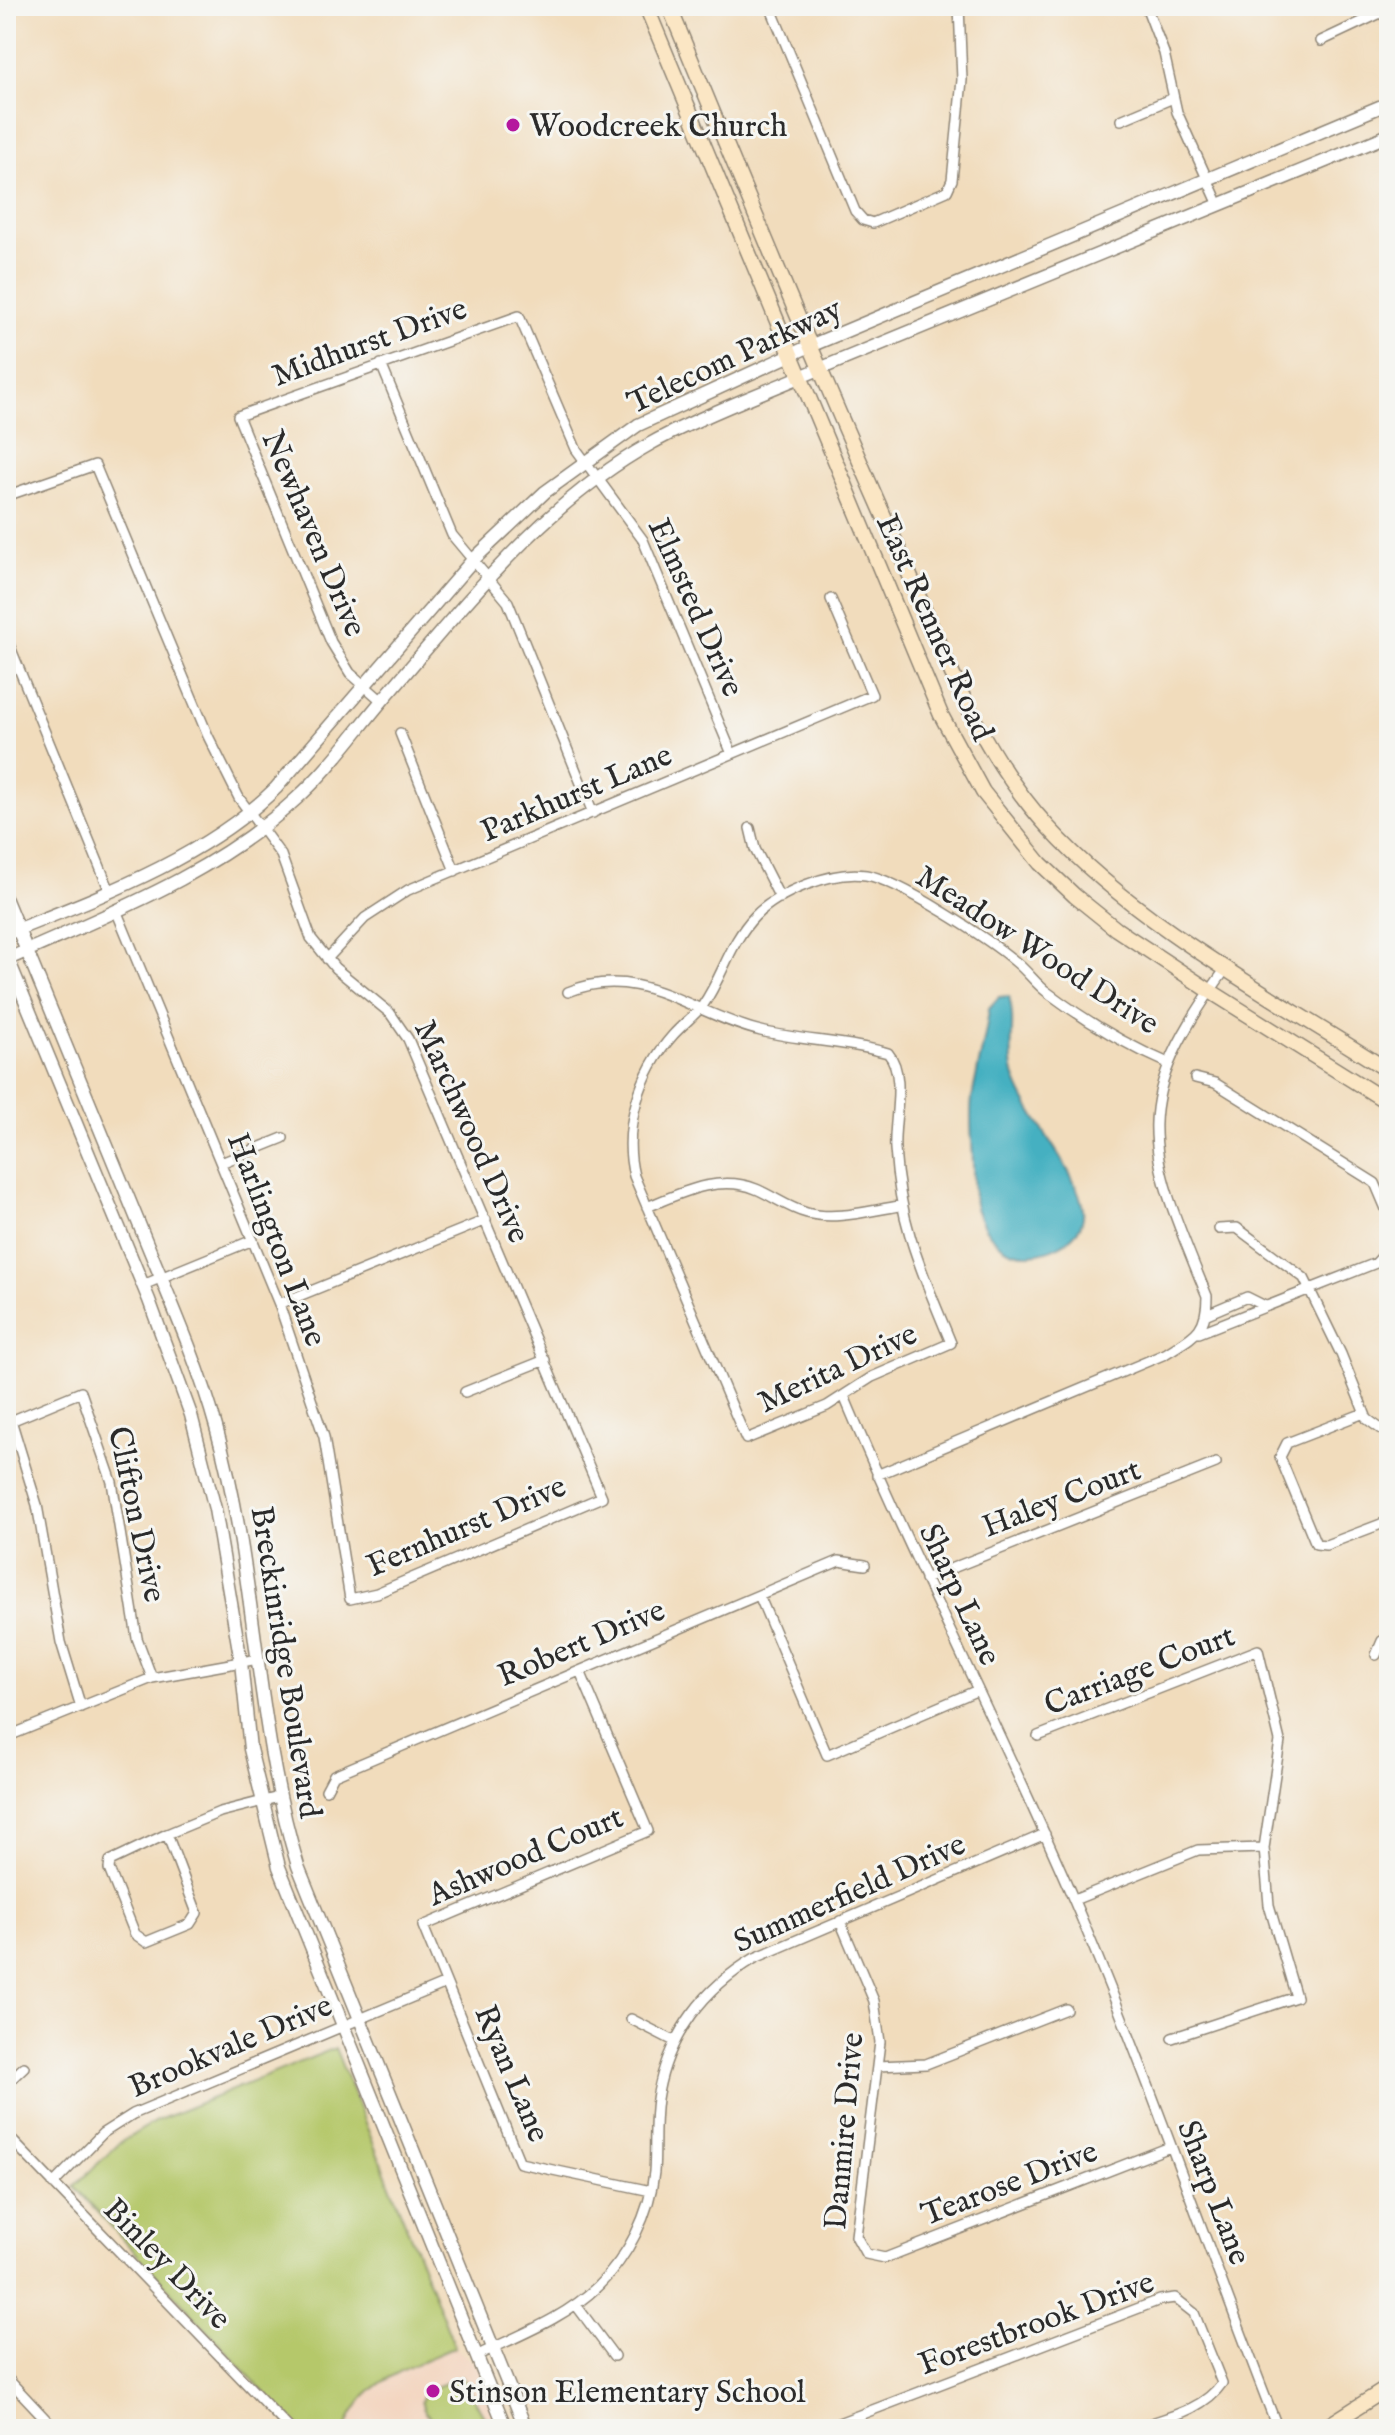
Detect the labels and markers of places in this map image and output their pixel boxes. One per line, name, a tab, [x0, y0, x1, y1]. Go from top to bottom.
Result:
place label: Woodcreek Church	[529, 107, 787, 148]
marker: Woodcreek Church	[504, 116, 522, 134]
place label: Stinson Elementary School	[449, 2373, 806, 2414]
marker: Stinson Elementary School	[424, 2382, 442, 2400]

